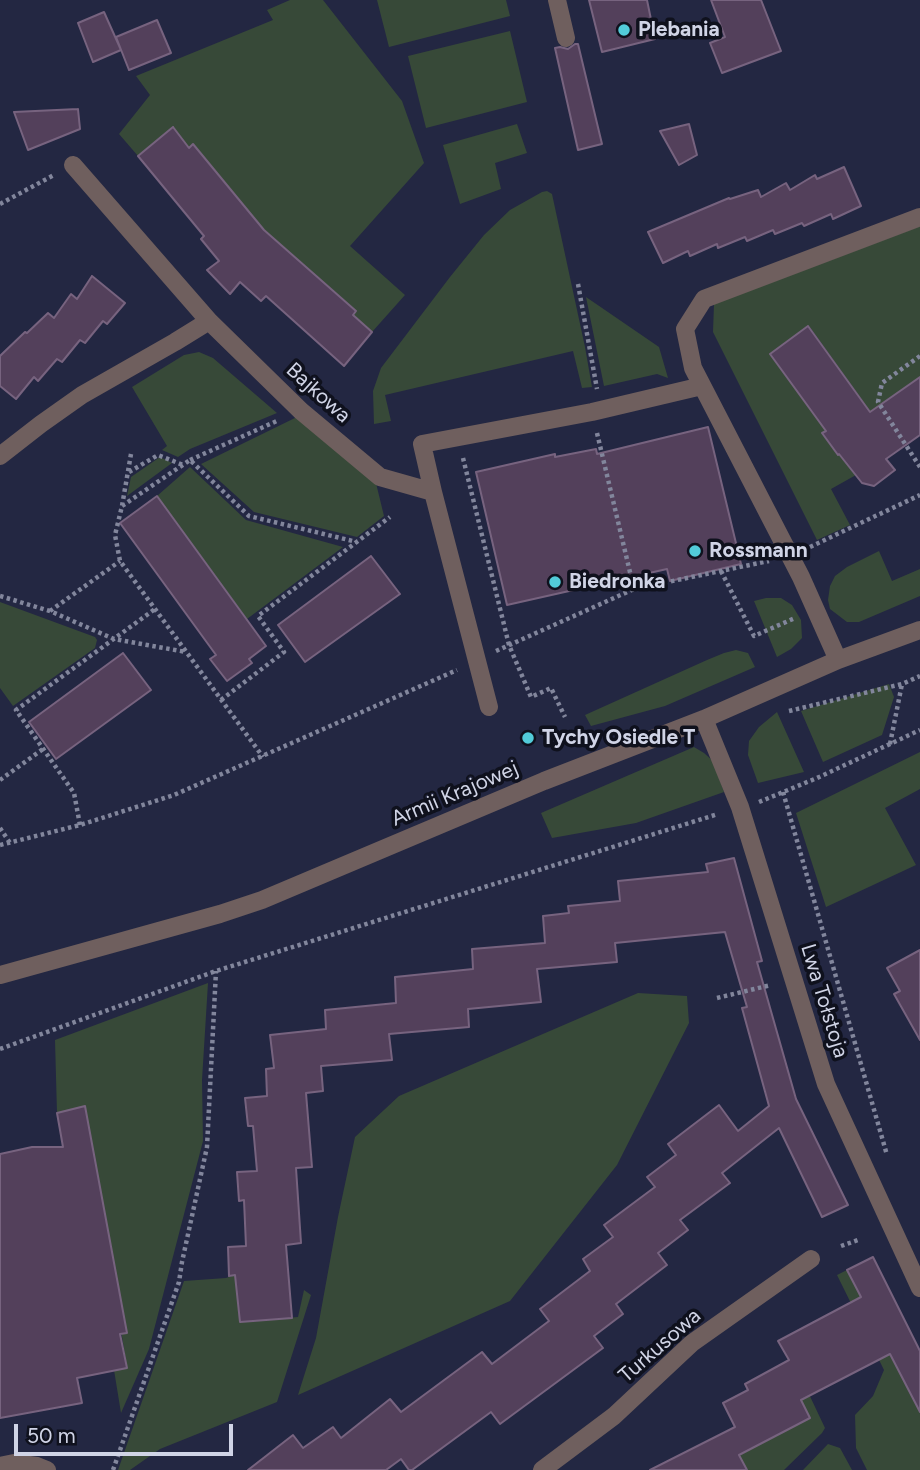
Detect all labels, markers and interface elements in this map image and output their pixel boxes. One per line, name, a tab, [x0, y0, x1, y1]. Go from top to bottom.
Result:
place label: Plebania	[638, 17, 720, 43]
marker: Plebania	[616, 22, 632, 38]
street label: Bajkowa	[281, 358, 355, 428]
place label: Rossmann	[709, 538, 808, 564]
marker: Rossmann	[687, 543, 703, 559]
place label: Biedronka	[569, 569, 666, 595]
marker: Biedronka	[547, 574, 563, 590]
place label: Tychy Osiedle T	[542, 725, 695, 751]
marker: Tychy Osiedle T	[520, 730, 536, 746]
street label: Armii Krajowej	[388, 756, 522, 832]
street label: Lwa Tołstoja	[795, 941, 853, 1061]
street label: Turkusowa	[614, 1304, 706, 1388]
scale bar	[18, 1410, 236, 1454]
text: 50 m	[27, 1423, 76, 1448]

